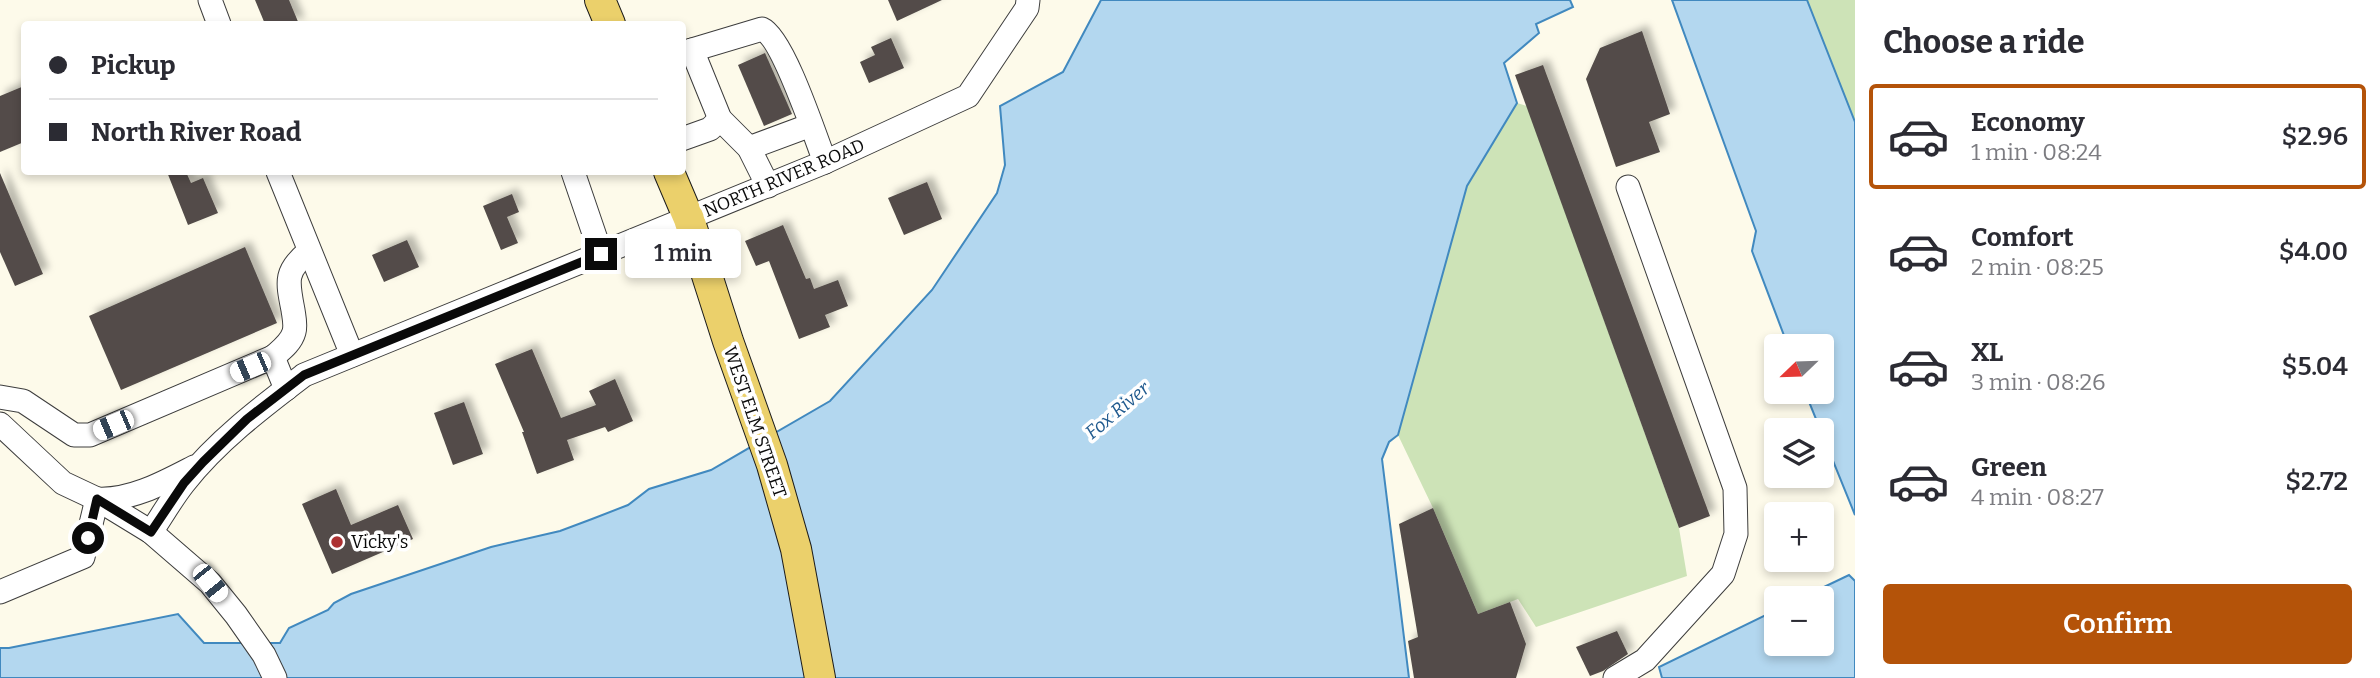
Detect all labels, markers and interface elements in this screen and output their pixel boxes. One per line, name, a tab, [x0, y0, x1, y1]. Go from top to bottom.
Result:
text: Choose a ride	[1883, 23, 2084, 61]
text: Pickup	[91, 50, 176, 81]
icon: car	[1887, 105, 1950, 168]
text: Economy	[1971, 107, 2085, 138]
text: North River Road	[91, 117, 302, 148]
text: $2.96	[2282, 121, 2348, 152]
street label: NORTH RIVER ROAD	[700, 134, 868, 222]
text: 1 min · 08:24	[1971, 138, 2102, 166]
icon: car	[1887, 220, 1950, 283]
text: Comfort	[1971, 222, 2074, 253]
callout: 1 min	[626, 230, 741, 278]
text: $4.00	[2279, 236, 2348, 267]
route end	[585, 238, 617, 270]
text: 1 min	[654, 239, 712, 267]
text: 2 min · 08:25	[1971, 253, 2104, 281]
north arrow	[1764, 334, 1834, 404]
map controls	[1764, 334, 1834, 656]
icon: car	[1887, 335, 1950, 398]
text: XL	[1971, 337, 2003, 368]
street label: WEST ELM STREET	[719, 343, 791, 501]
car	[227, 349, 274, 385]
text: $5.04	[2282, 351, 2348, 382]
text: 3 min · 08:26	[1971, 368, 2106, 396]
water label: Fox River	[1080, 376, 1155, 444]
car	[90, 407, 137, 443]
button: layers	[1764, 418, 1834, 488]
icon: car	[1887, 450, 1950, 513]
text: Green	[1971, 452, 2047, 483]
text: $2.72	[2285, 466, 2348, 497]
text: 4 min · 08:27	[1971, 483, 2104, 511]
button: +	[1764, 502, 1834, 572]
route start	[72, 522, 104, 554]
place label: Vicky's	[351, 531, 408, 553]
marker: Vicky's	[329, 534, 345, 550]
car	[189, 560, 232, 606]
button: Confirm	[1883, 584, 2352, 664]
button: −	[1764, 586, 1834, 656]

